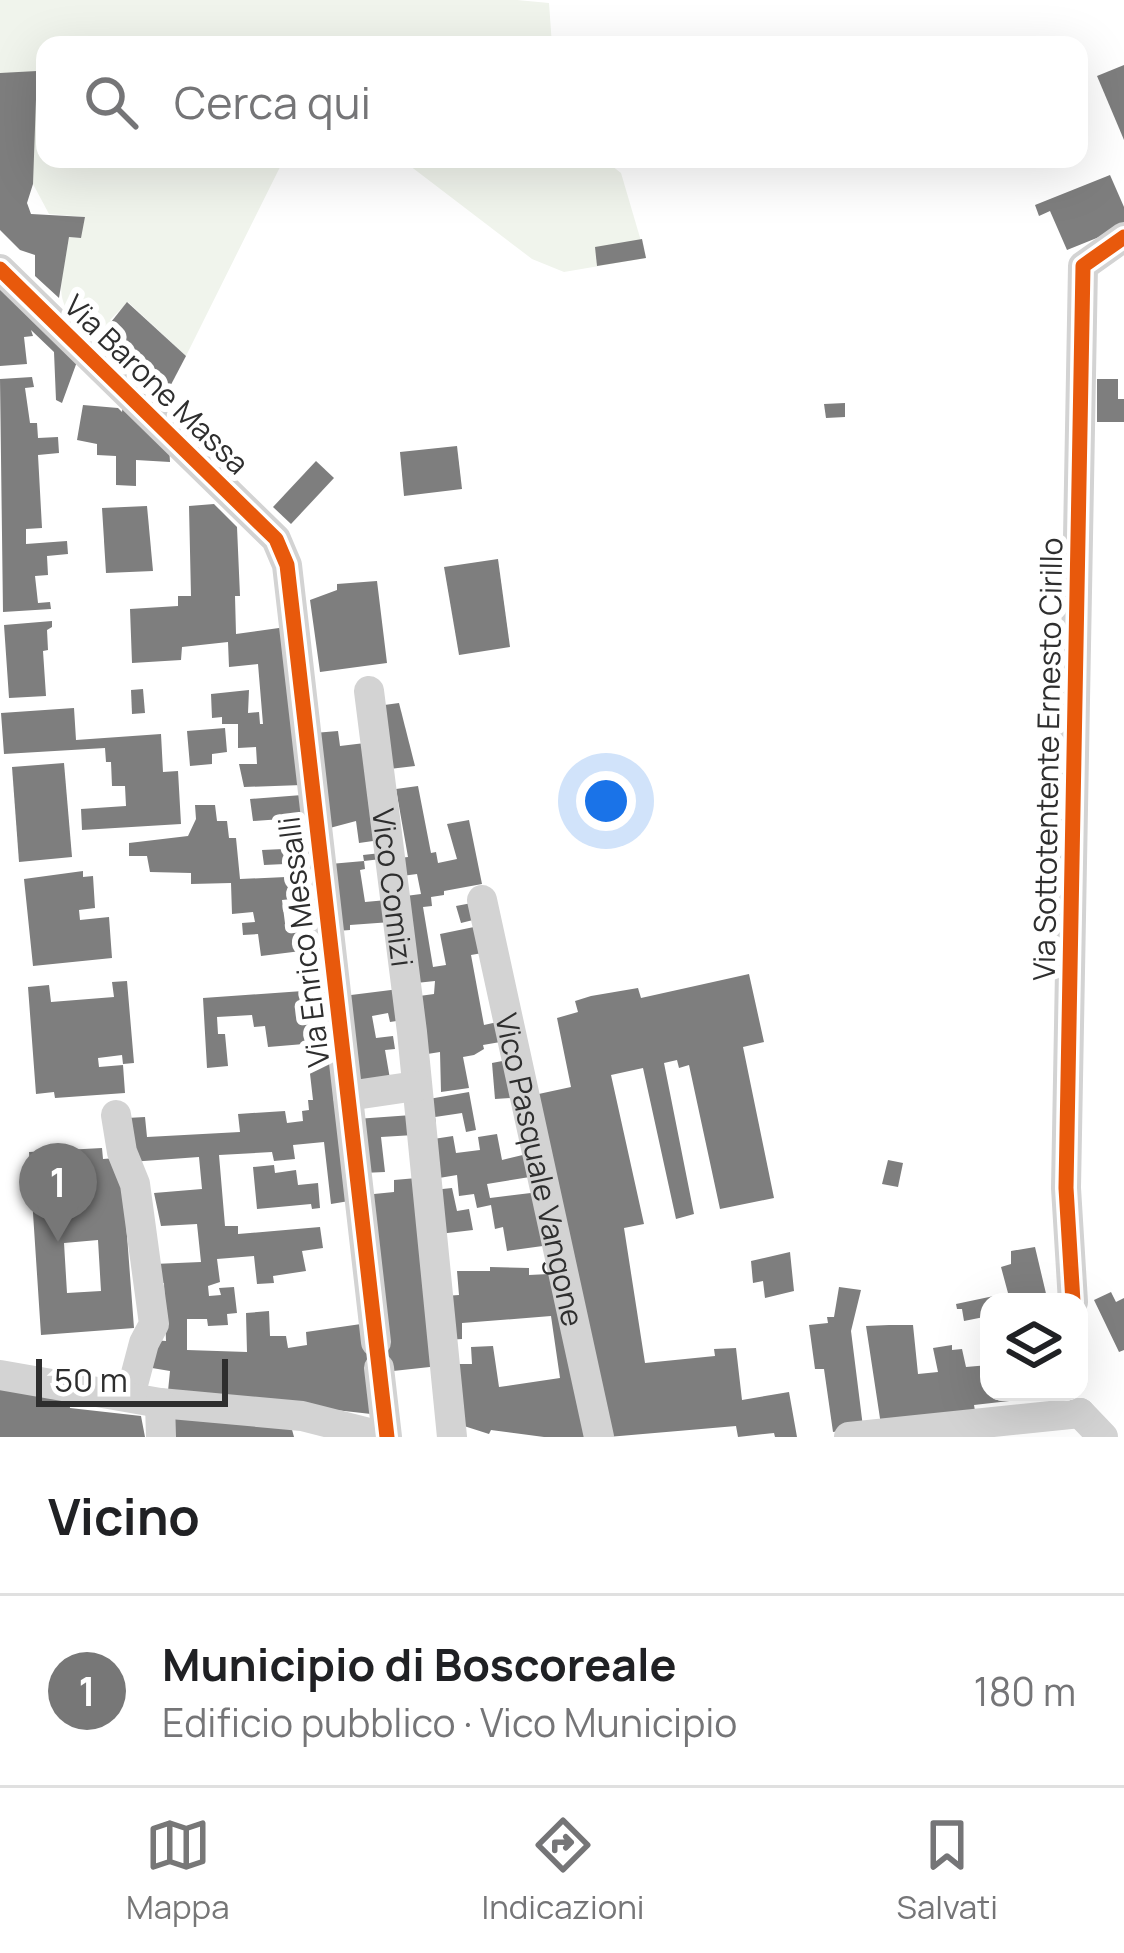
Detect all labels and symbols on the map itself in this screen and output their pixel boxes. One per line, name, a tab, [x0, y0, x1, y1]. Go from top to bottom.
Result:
street label: Via Barone Massa	[56, 285, 258, 483]
street label: Via Sottotentente Ernesto Cirillo	[1023, 537, 1071, 981]
your location	[576, 771, 636, 831]
street label: Vico Comizi	[363, 806, 424, 969]
street label: Via Enrico Messalli	[267, 815, 339, 1069]
street label: Vico Pasquale Vangone	[487, 1009, 595, 1330]
pin: 1	[19, 1143, 97, 1242]
scale bar	[36, 1353, 228, 1406]

